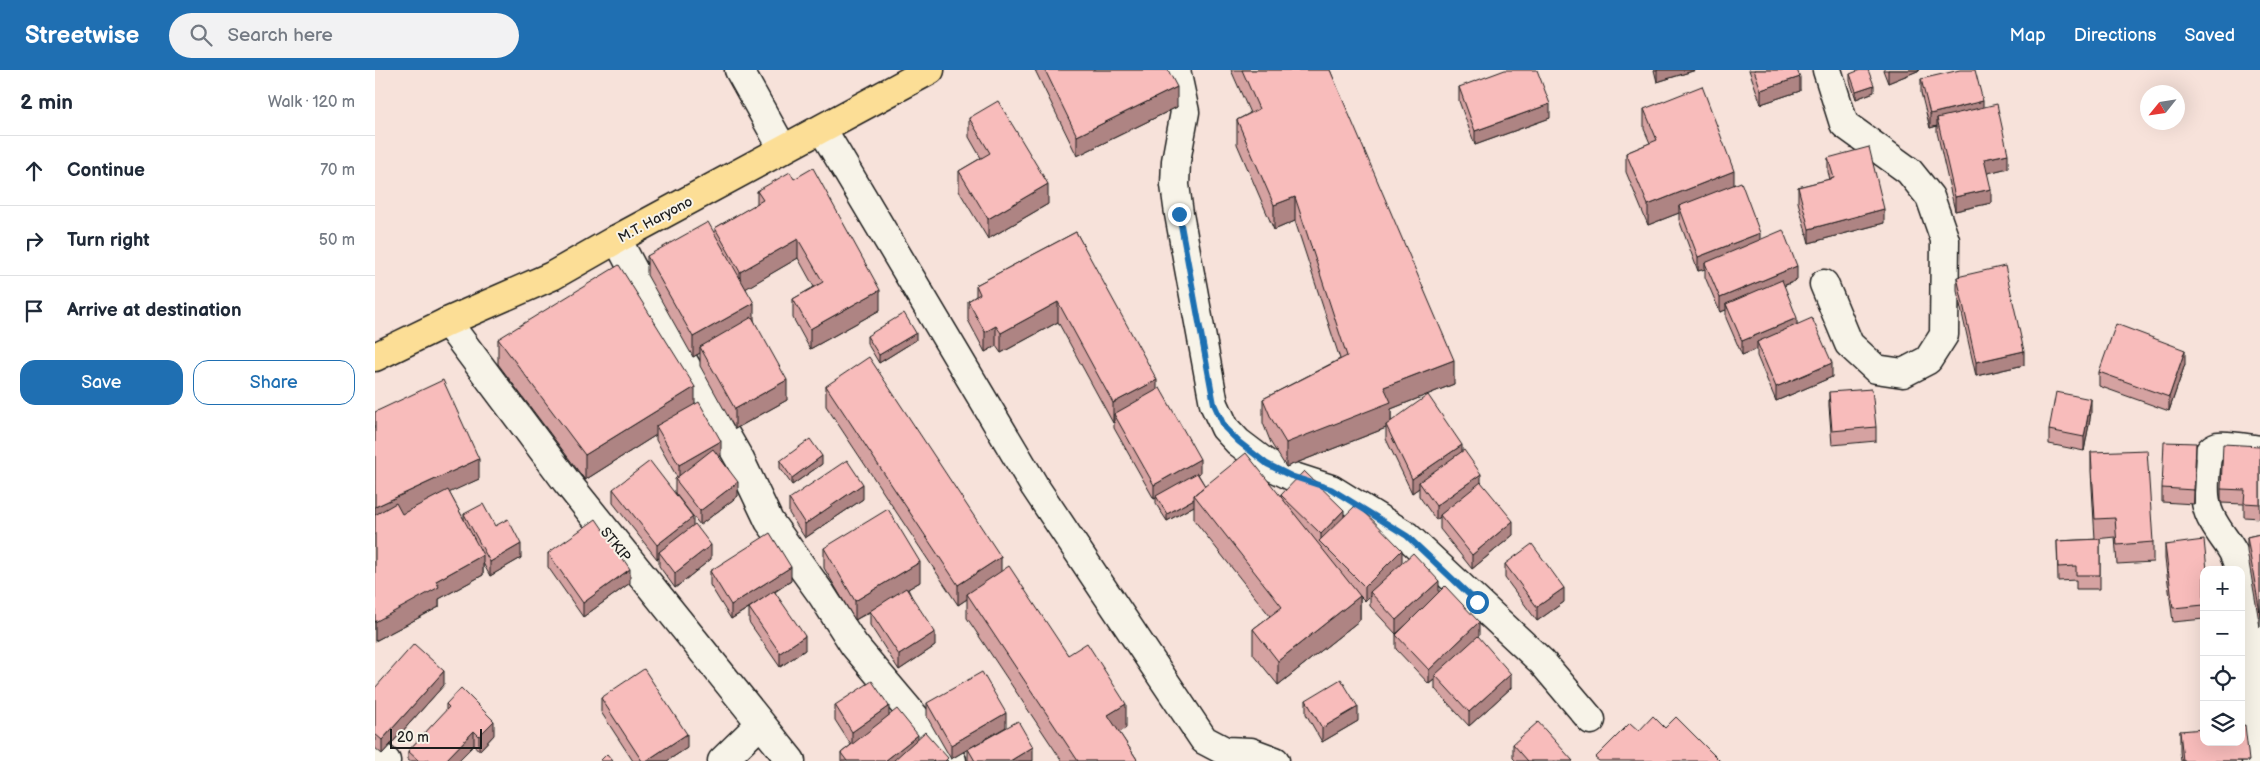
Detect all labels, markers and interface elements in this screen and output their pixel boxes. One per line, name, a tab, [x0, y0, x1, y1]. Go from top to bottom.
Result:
search box	[169, 13, 519, 58]
text: Streetwise	[25, 21, 139, 50]
icon: search	[187, 21, 215, 49]
text: Search here	[227, 24, 333, 47]
text: Map	[2010, 25, 2046, 46]
text: Directions	[2074, 25, 2156, 46]
text: Saved	[2184, 25, 2235, 46]
north arrow	[2140, 85, 2185, 130]
text: 2 min	[20, 90, 73, 115]
text: Walk · 120 m	[268, 93, 355, 112]
icon: ahead	[20, 157, 48, 185]
text: Continue	[67, 159, 145, 182]
text: 70 m	[320, 161, 355, 180]
street label: M.T. Haryono	[615, 193, 695, 246]
route end	[1168, 203, 1191, 226]
icon: right	[20, 227, 48, 255]
text: Turn right	[67, 229, 150, 252]
text: 50 m	[319, 231, 355, 250]
icon: arrive	[20, 297, 48, 325]
text: Arrive at destination	[67, 299, 242, 322]
button: Save	[20, 360, 183, 405]
button: Share	[193, 360, 355, 405]
street label: STKIP	[597, 524, 635, 565]
map controls	[2200, 566, 2245, 746]
button: +	[2200, 566, 2245, 611]
route start	[1466, 591, 1489, 614]
button: −	[2200, 611, 2245, 656]
button: locate	[2200, 656, 2245, 701]
button: layers	[2200, 701, 2245, 746]
scale bar	[390, 726, 483, 749]
text: 20 m	[397, 729, 429, 746]

